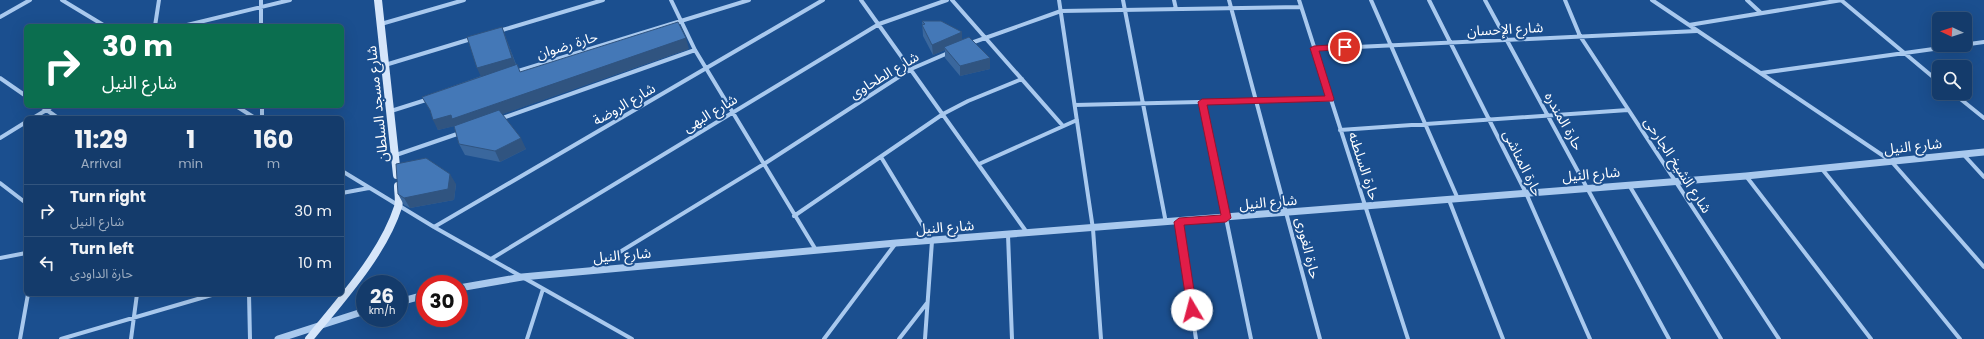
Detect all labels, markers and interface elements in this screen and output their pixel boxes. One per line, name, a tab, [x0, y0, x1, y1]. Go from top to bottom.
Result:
north arrow	[1932, 12, 1972, 52]
map controls	[1932, 12, 1972, 100]
street label: شارع الإحسان	[1466, 17, 1544, 42]
street label: حارة رضوان	[534, 26, 600, 64]
text: 30 m	[102, 27, 173, 66]
pin	[1328, 30, 1362, 64]
icon: arrive	[1334, 36, 1356, 58]
icon: right	[36, 40, 88, 92]
street label: شارع مسجد السلطان	[361, 45, 394, 163]
street label: شارع الطحاوى	[845, 46, 923, 104]
button: search	[1932, 60, 1972, 100]
text: شارع النيل	[102, 70, 177, 95]
street label: شارع الروضة	[589, 78, 660, 131]
street label: حارة المندره	[1540, 88, 1588, 154]
street label: شارع البهى	[679, 89, 741, 138]
street label: شارع الشيخ الجارحى	[1639, 113, 1717, 218]
text: 11:29	[74, 123, 128, 156]
text: 1	[186, 123, 195, 156]
text: 160	[254, 123, 294, 156]
street label: حارة المناشى	[1498, 126, 1548, 200]
street label: حارة السلطنه	[1344, 129, 1384, 203]
street label: شارع النيل	[1883, 133, 1943, 160]
text: Arrival	[81, 154, 122, 173]
text: min	[178, 154, 203, 173]
text: m	[267, 154, 280, 173]
street label: شارع النيل	[1561, 161, 1621, 187]
text: Turn right	[70, 186, 146, 207]
street label: شارع النيل	[1238, 189, 1298, 215]
icon: right	[36, 200, 58, 222]
text: 30 m	[294, 200, 332, 221]
text: شارع النيل	[70, 212, 124, 231]
street label: شارع النيل	[915, 215, 975, 240]
street label: حارة الغورى	[1291, 215, 1325, 281]
text: Turn left	[70, 238, 134, 259]
street label: شارع النيل	[592, 242, 652, 268]
icon: left	[36, 252, 58, 274]
text: 10 m	[298, 252, 332, 273]
text: حارة الداودى	[70, 264, 133, 283]
speed limit sign: 30	[416, 275, 468, 327]
text: 26	[370, 282, 394, 310]
position arrow	[1171, 289, 1213, 331]
text: km/h	[369, 303, 395, 318]

